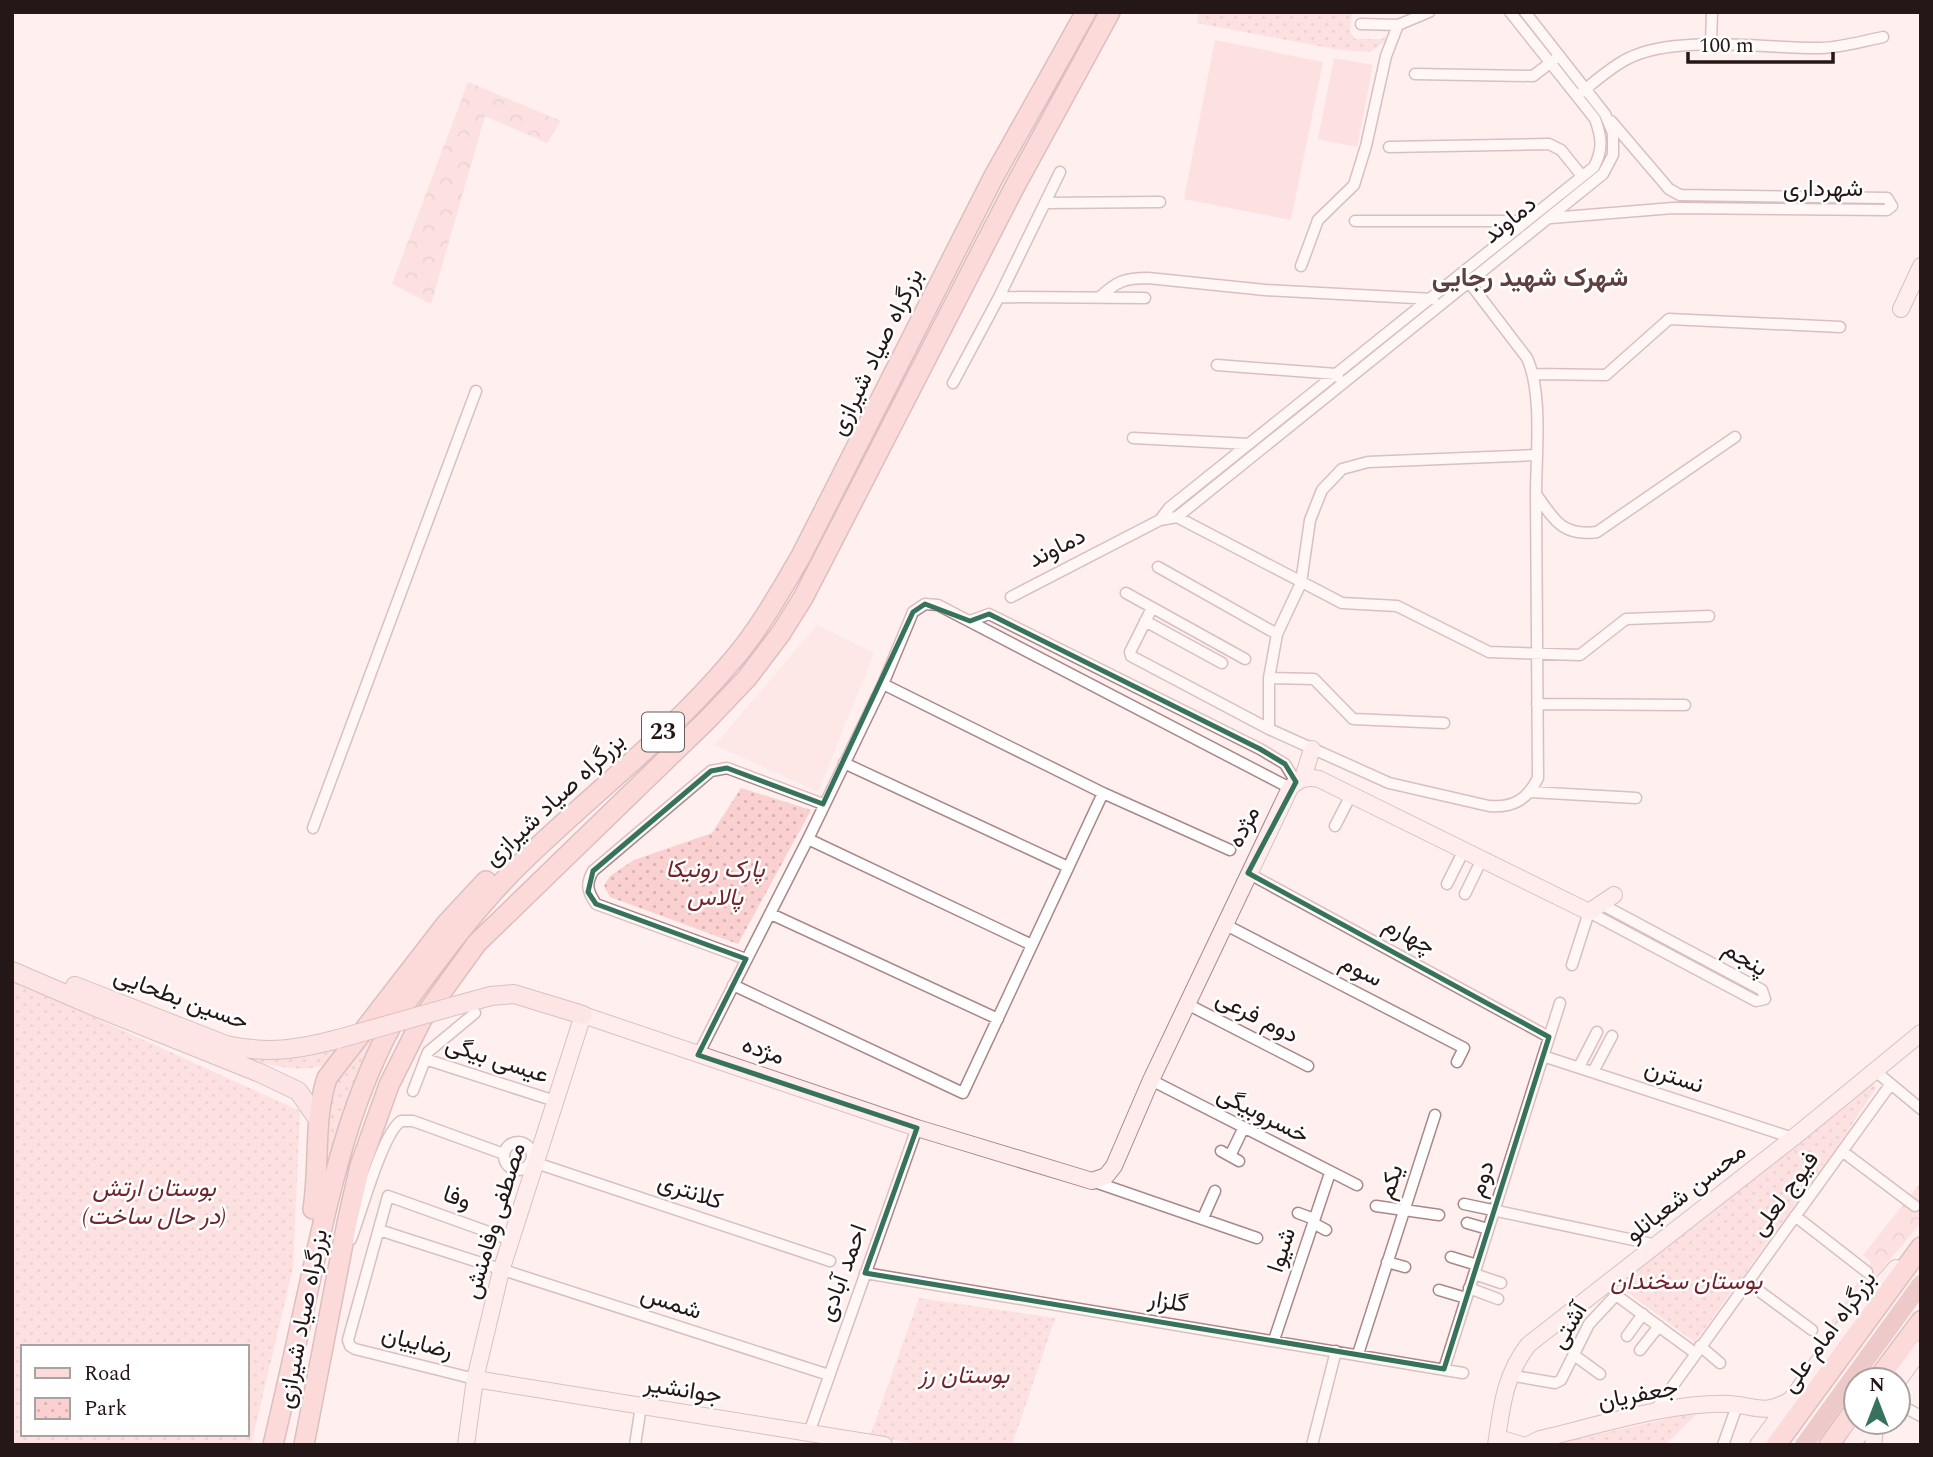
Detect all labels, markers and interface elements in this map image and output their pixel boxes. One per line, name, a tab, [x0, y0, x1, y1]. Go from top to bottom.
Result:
scale bar	[1688, 21, 1833, 65]
text: 100 m	[1699, 30, 1754, 62]
street label: شهرداری	[1783, 171, 1863, 207]
street label: دماوند	[1475, 187, 1545, 253]
district label: شهرک شهید رجایی	[1432, 258, 1628, 298]
street label: بزرگراه صیاد شیرازی	[821, 262, 933, 442]
street label: دماوند	[1022, 518, 1092, 578]
road number: 23	[642, 712, 684, 752]
street label: بزرگراه صیاد شیرازی	[476, 725, 634, 875]
street label: مژده	[1218, 800, 1270, 854]
park label: پارک رونیکا پالاس	[665, 852, 765, 916]
street label: چهارم	[1376, 907, 1442, 965]
street label: پنجم	[1716, 931, 1774, 987]
street label: سوم	[1333, 945, 1389, 997]
street label: حسین بطحایی	[108, 958, 254, 1040]
street label: دوم فرعی	[1209, 981, 1305, 1053]
street label: عیسی بیگی	[441, 1026, 553, 1094]
street label: مژده	[737, 1027, 789, 1075]
street label: نسترن	[1640, 1051, 1708, 1103]
street label: خسروبیگی	[1210, 1076, 1316, 1154]
street label: محسن شعبانلو	[1618, 1134, 1754, 1252]
street label: مصطفی وفامنش	[454, 1138, 536, 1304]
street label: فیوج لعلی	[1742, 1144, 1828, 1244]
street label: دوم	[1459, 1156, 1505, 1202]
street label: یکم	[1368, 1160, 1414, 1204]
street label: کلانتری	[653, 1164, 727, 1220]
park label: بوستان ارتش (در حال ساخت)	[82, 1171, 226, 1235]
street label: وفا	[438, 1176, 476, 1220]
street label: احمد آبادی	[809, 1219, 877, 1327]
street label: شیوا	[1258, 1223, 1306, 1277]
street label: بزرگراه صیاد شیرازی	[268, 1226, 338, 1412]
street label: بزرگراه امام علی	[1772, 1263, 1886, 1401]
park label: بوستان سخندان	[1610, 1264, 1763, 1300]
street label: شمس	[636, 1276, 706, 1330]
street label: گلزار	[1145, 1281, 1190, 1323]
street label: آشتی	[1541, 1294, 1598, 1356]
street label: رضاییان	[378, 1317, 456, 1369]
legend	[21, 1345, 248, 1436]
text: Road	[84, 1358, 131, 1390]
park label: بوستان رز	[917, 1358, 1010, 1394]
street label: جوانشیر	[641, 1366, 724, 1414]
north arrow	[1842, 1366, 1912, 1436]
street label: جعفریان	[1595, 1370, 1681, 1420]
text: N	[1869, 1371, 1885, 1400]
text: Park	[84, 1393, 128, 1425]

